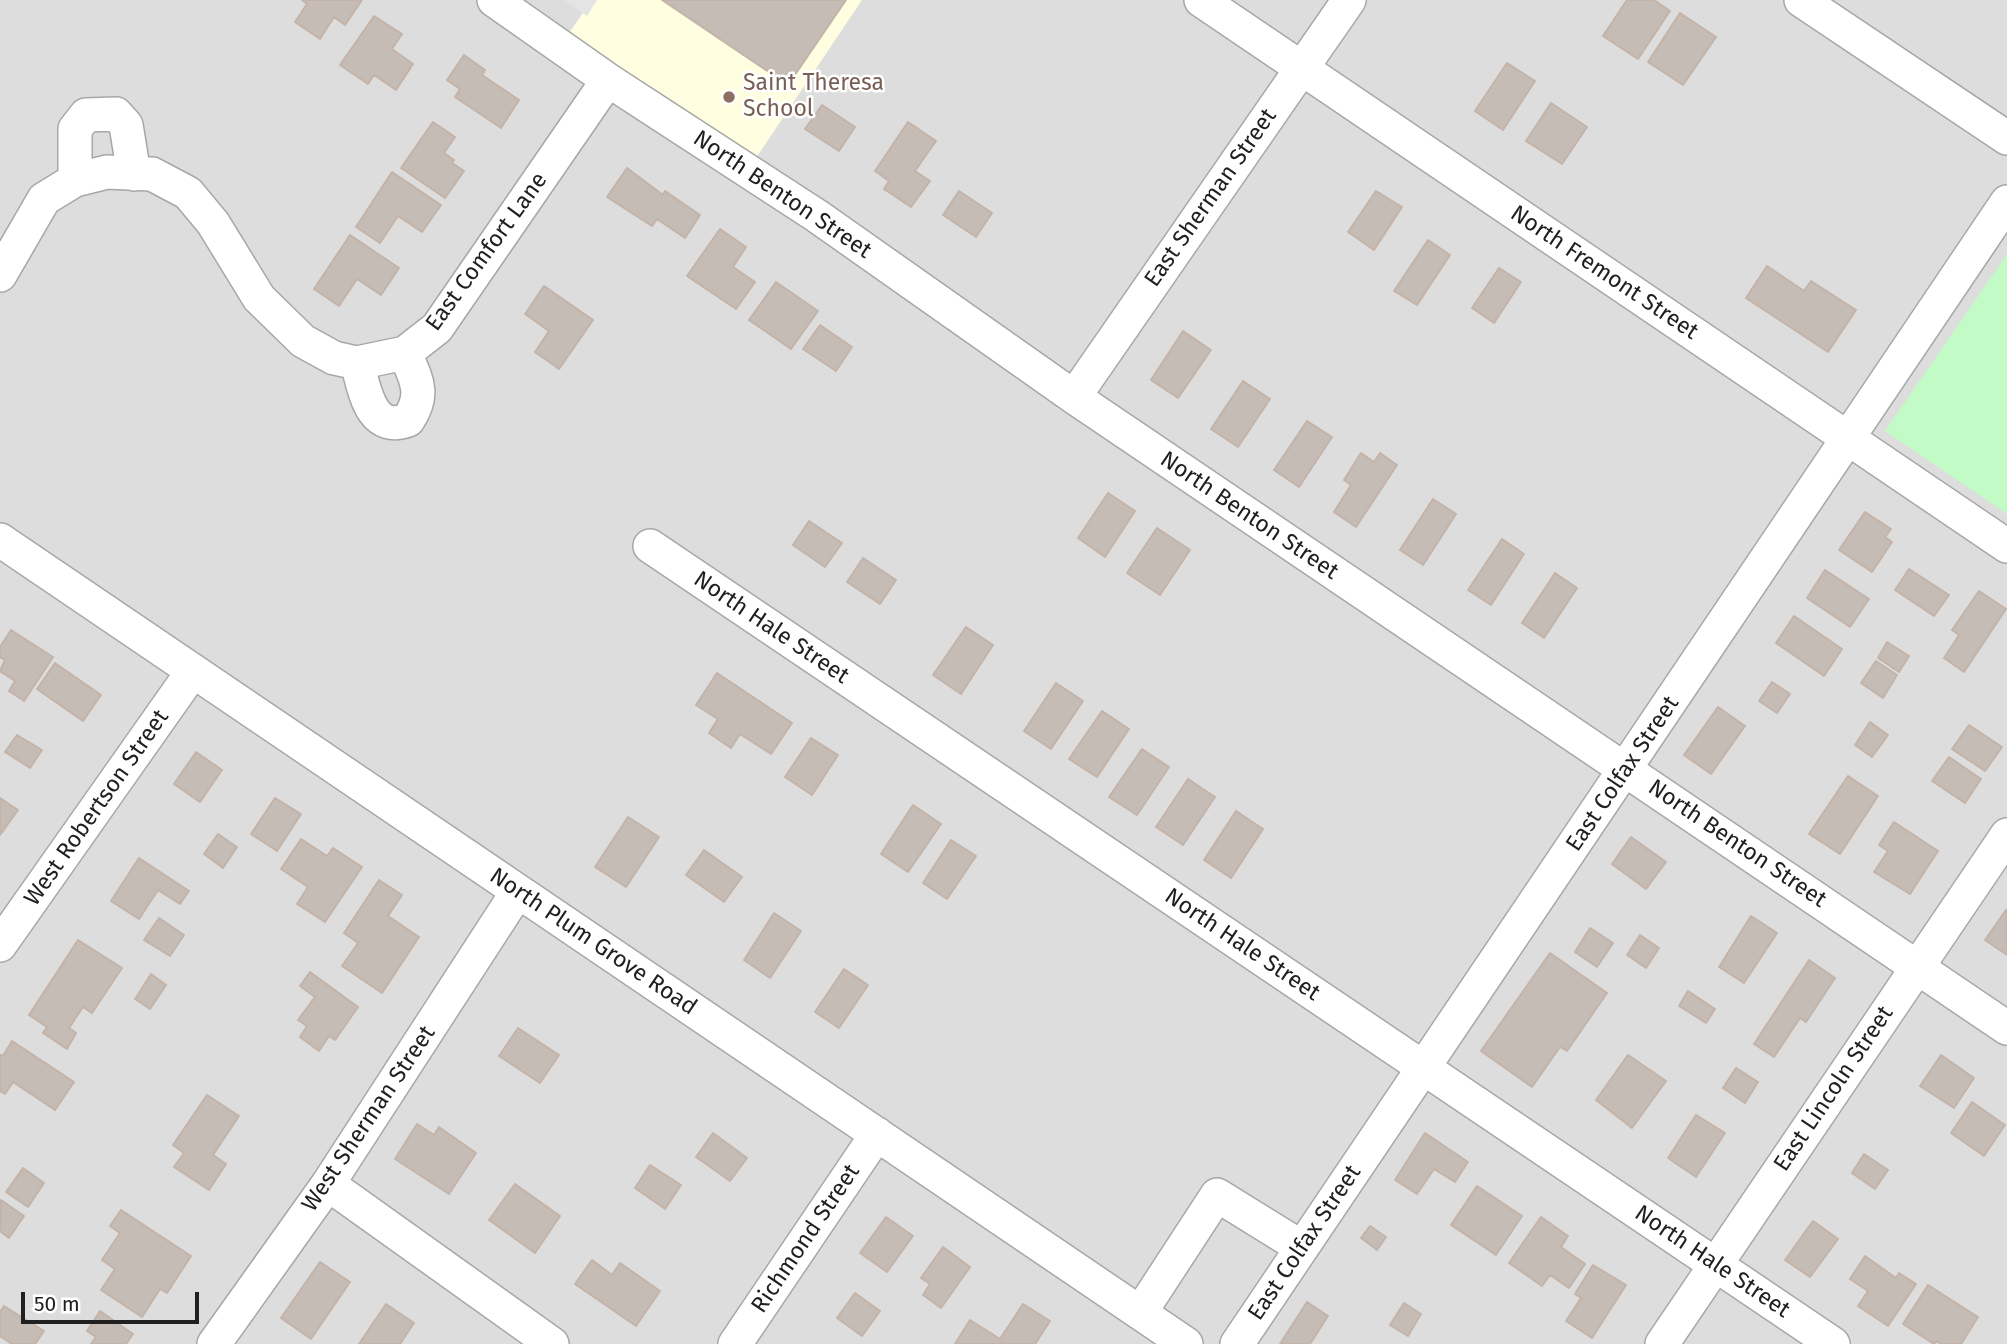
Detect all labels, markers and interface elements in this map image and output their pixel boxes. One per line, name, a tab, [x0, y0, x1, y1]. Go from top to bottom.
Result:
place label: Saint Theresa School	[743, 70, 884, 124]
marker: Saint Theresa School	[721, 89, 737, 105]
street label: East Sherman Street	[1139, 104, 1283, 292]
street label: North Benton Street	[688, 125, 876, 265]
street label: East Comfort Lane	[420, 167, 554, 337]
street label: North Fremont Street	[1505, 200, 1703, 346]
street label: North Benton Street	[1155, 446, 1343, 586]
street label: North Hale Street	[688, 566, 854, 690]
street label: East Colfax Street	[1561, 691, 1685, 857]
street label: West Robertson Street	[19, 705, 175, 911]
street label: North Benton Street	[1643, 774, 1831, 914]
street label: North Plum Grove Road	[484, 862, 702, 1022]
street label: North Hale Street	[1159, 883, 1325, 1007]
street label: East Lincoln Street	[1768, 1001, 1900, 1177]
street label: West Sherman Street	[297, 1021, 441, 1217]
street label: Richmond Street	[746, 1159, 866, 1319]
street label: East Colfax Street	[1243, 1160, 1367, 1326]
street label: North Hale Street	[1629, 1200, 1795, 1324]
scale bar	[24, 1278, 203, 1322]
text: 50 m	[34, 1291, 80, 1317]

